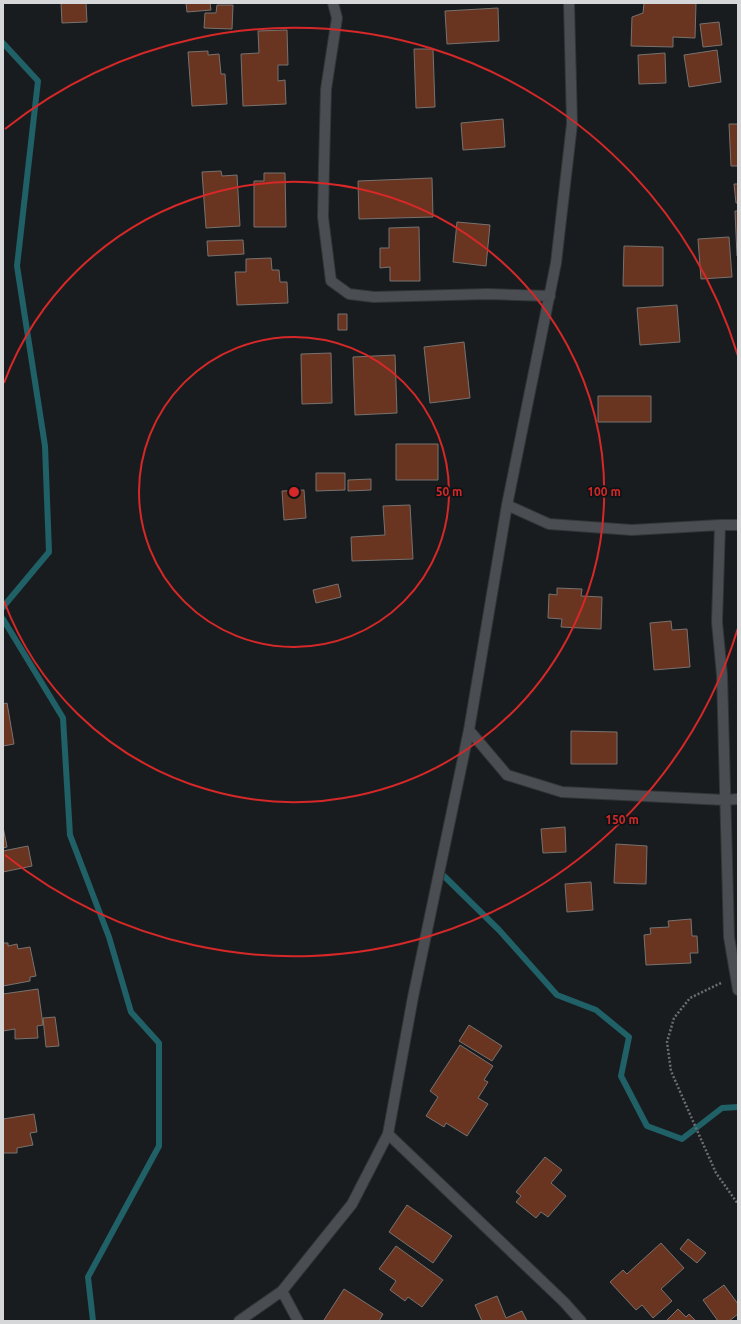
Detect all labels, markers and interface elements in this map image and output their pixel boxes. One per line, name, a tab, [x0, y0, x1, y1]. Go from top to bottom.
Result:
centre of rings	[287, 485, 301, 499]
text: 50 m	[436, 485, 462, 498]
text: 100 m	[587, 485, 621, 498]
text: 150 m	[605, 813, 639, 826]

